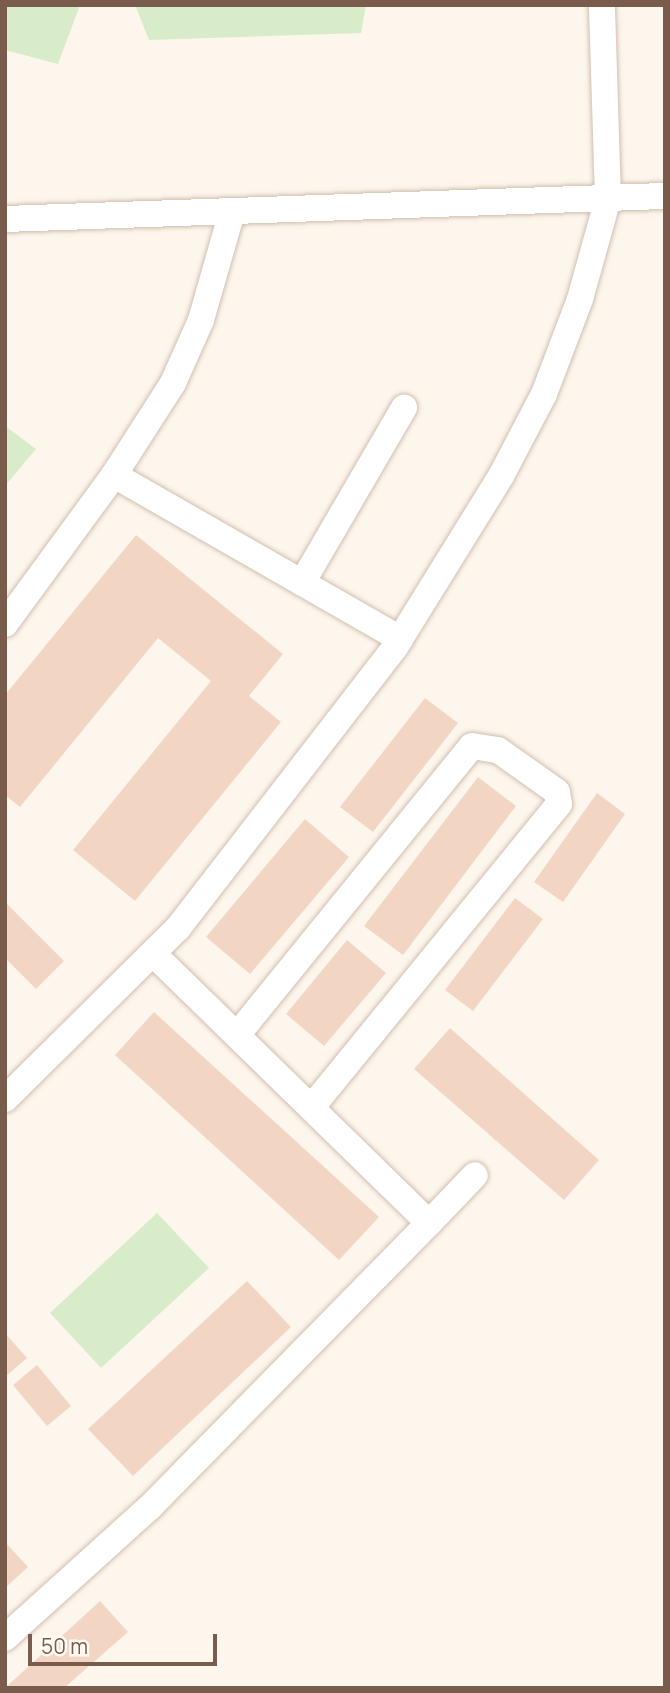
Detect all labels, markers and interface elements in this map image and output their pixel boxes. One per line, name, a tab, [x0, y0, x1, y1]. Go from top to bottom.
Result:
scale bar	[32, 1620, 220, 1664]
text: 50 m	[41, 1632, 88, 1660]

